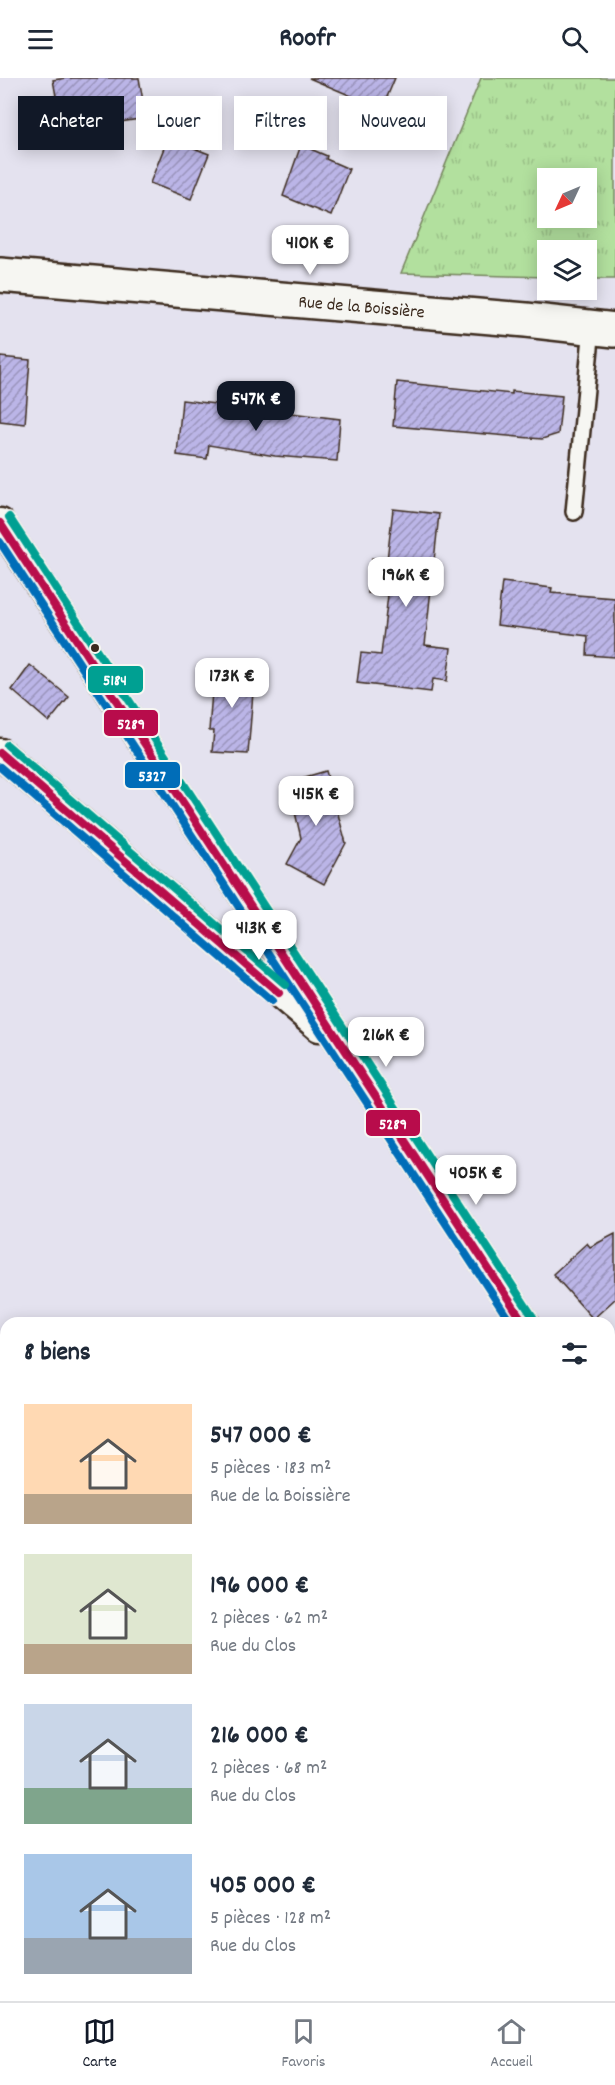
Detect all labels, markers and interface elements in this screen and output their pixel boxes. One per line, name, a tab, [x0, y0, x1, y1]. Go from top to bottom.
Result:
text: Roofr	[279, 20, 336, 59]
icon: menu	[24, 23, 57, 56]
icon: search	[558, 23, 591, 56]
chip: Acheter	[18, 96, 124, 150]
chip: Louer	[136, 96, 222, 150]
chip: Filtres	[234, 96, 327, 150]
chip: Nouveau	[339, 96, 447, 150]
north arrow	[537, 168, 597, 228]
map controls	[537, 168, 597, 300]
pin: 410K €	[261, 225, 359, 276]
text: 410K €	[286, 230, 334, 258]
button: layers	[537, 240, 597, 300]
street label: Rue de la Boissière	[297, 291, 426, 326]
pin: 547K €	[207, 381, 305, 432]
text: 547K €	[231, 386, 281, 414]
pin: 196K €	[357, 557, 455, 608]
text: 196K €	[382, 562, 430, 590]
unlabelled marker	[89, 642, 101, 654]
pin: 173K €	[183, 658, 281, 709]
text: 173K €	[209, 663, 255, 691]
line badge: 5184	[87, 665, 144, 694]
text: 5184	[103, 670, 127, 693]
line badge: 5289	[103, 709, 159, 737]
text: 5289	[117, 714, 145, 737]
line badge: 5327	[124, 761, 181, 789]
text: 5327	[138, 766, 166, 789]
pin: 415K €	[267, 776, 365, 827]
text: 415K €	[293, 781, 339, 809]
pin: 413K €	[210, 910, 308, 961]
text: 413K €	[236, 915, 282, 943]
pin: 216K €	[337, 1017, 435, 1068]
text: 216K €	[362, 1022, 410, 1050]
line badge: 5289	[365, 1109, 421, 1137]
text: 5289	[379, 1114, 407, 1137]
pin: 405K €	[427, 1155, 525, 1206]
text: 405K €	[449, 1160, 503, 1188]
text: 8 biens	[24, 1335, 91, 1372]
icon: filters	[558, 1337, 591, 1370]
text: 547 000 €	[210, 1418, 312, 1455]
icon: home	[72, 1428, 144, 1500]
text: 5 pièces · 183 m²	[210, 1455, 331, 1483]
text: Rue de la Boissière	[210, 1483, 351, 1511]
text: 196 000 €	[210, 1568, 309, 1605]
icon: home	[72, 1578, 144, 1650]
text: 2 pièces · 62 m²	[210, 1605, 328, 1633]
text: Rue du Clos	[210, 1633, 296, 1661]
text: 216 000 €	[210, 1718, 309, 1755]
icon: home	[72, 1728, 144, 1800]
text: 2 pièces · 68 m²	[210, 1755, 327, 1783]
text: Rue du Clos	[210, 1783, 296, 1811]
text: 405 000 €	[210, 1868, 316, 1905]
icon: home	[72, 1878, 144, 1950]
text: 5 pièces · 128 m²	[210, 1905, 331, 1933]
text: Rue du Clos	[210, 1933, 296, 1961]
tab: Carte	[82, 2015, 117, 2074]
tab: Favoris	[281, 2015, 326, 2074]
tab: Accueil	[490, 2015, 533, 2074]

